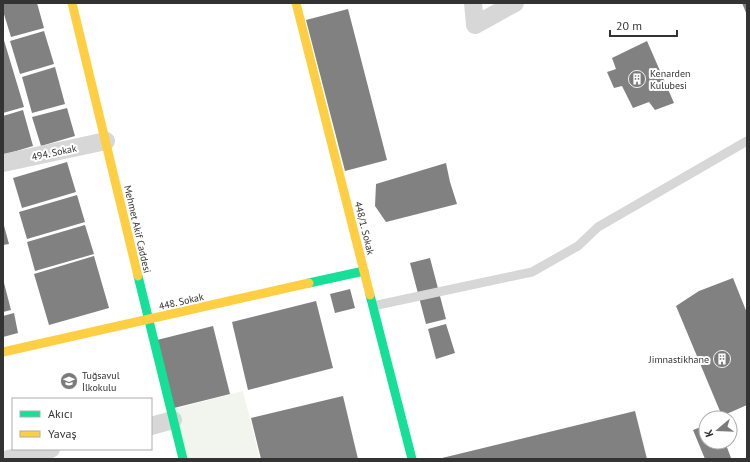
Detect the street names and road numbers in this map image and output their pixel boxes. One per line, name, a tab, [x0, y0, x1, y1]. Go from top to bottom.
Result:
street label: 494. Sokak	[30, 141, 78, 164]
street label: Mehmet Akif Caddesi	[121, 184, 154, 274]
street label: 448/1. Sokak	[352, 200, 377, 256]
street label: 448. Sokak	[157, 290, 205, 313]

